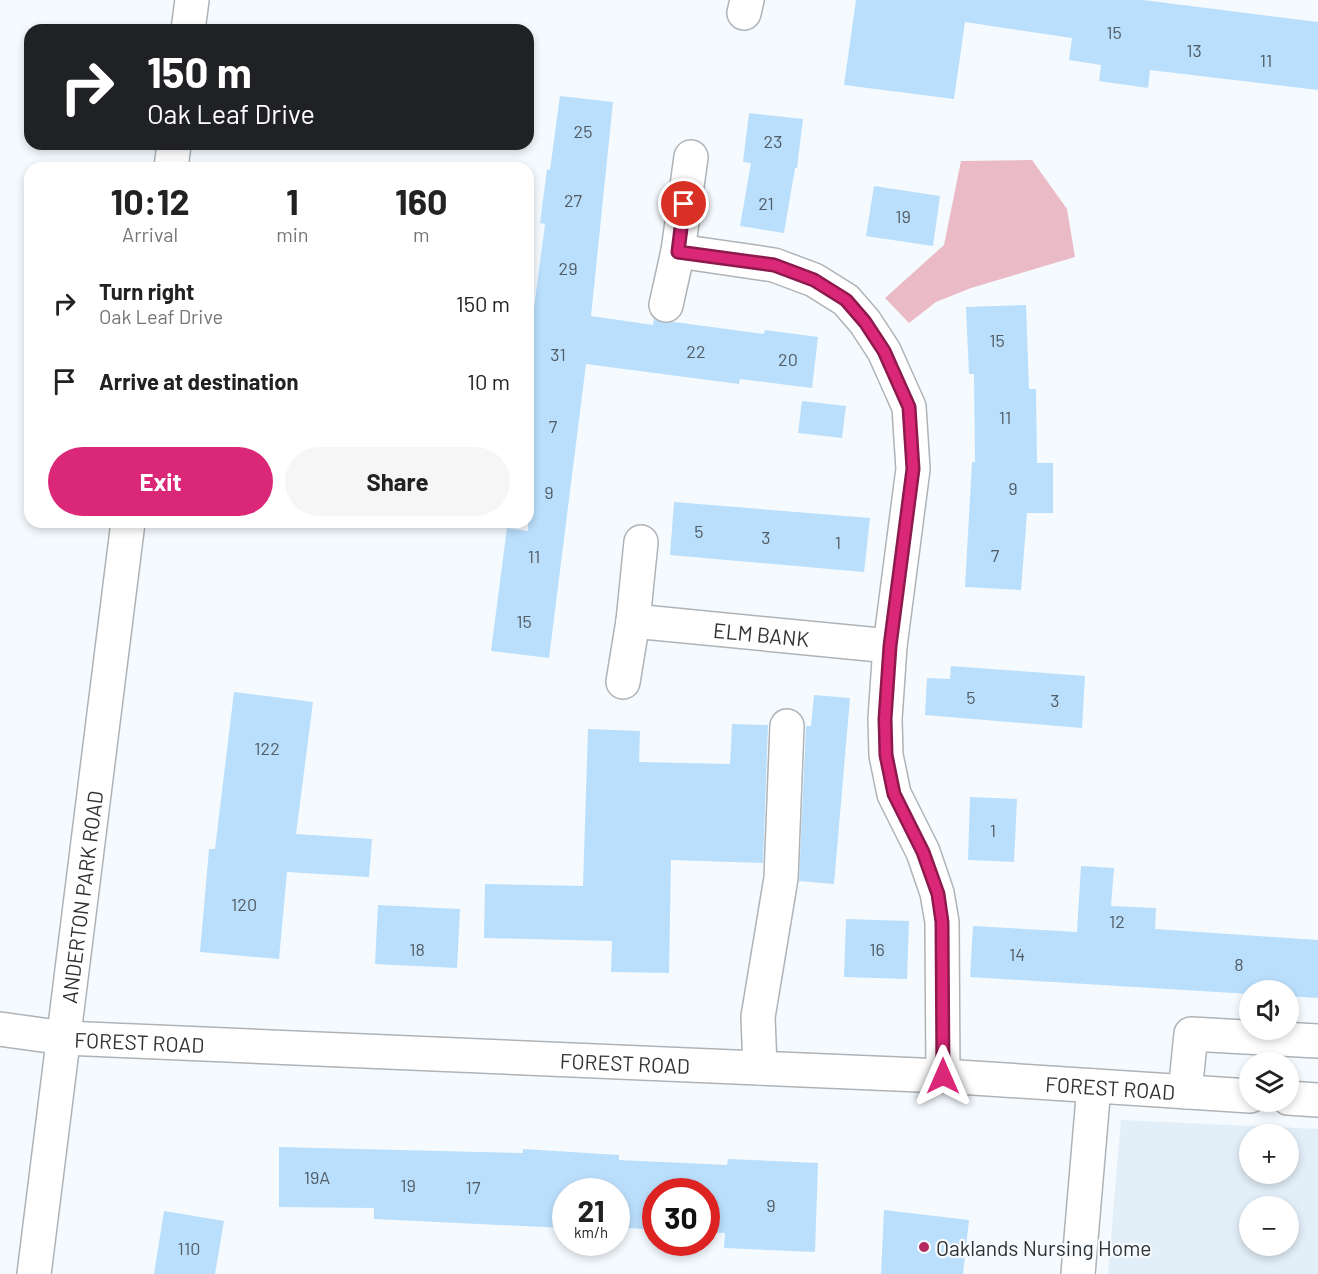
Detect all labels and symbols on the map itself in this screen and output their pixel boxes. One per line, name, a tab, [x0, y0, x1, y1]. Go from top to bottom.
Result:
house number: 15	[1106, 21, 1122, 43]
house number: 13	[1186, 39, 1202, 61]
house number: 11	[1260, 49, 1272, 71]
house number: 25	[574, 120, 592, 142]
house number: 23	[764, 130, 782, 152]
pin	[658, 178, 709, 229]
house number: 27	[564, 189, 583, 211]
house number: 21	[758, 192, 774, 214]
house number: 19	[895, 205, 911, 227]
house number: 29	[558, 257, 578, 279]
house number: 15	[989, 329, 1005, 351]
house number: 22	[686, 340, 706, 362]
house number: 31	[550, 343, 566, 365]
house number: 20	[778, 348, 798, 370]
house number: 11	[999, 406, 1011, 428]
house number: 7	[549, 415, 558, 437]
house number: 9	[1008, 477, 1018, 499]
house number: 9	[544, 481, 554, 503]
house number: 5	[694, 520, 704, 542]
house number: 3	[761, 526, 771, 548]
house number: 1	[835, 531, 841, 553]
house number: 7	[991, 544, 1000, 566]
house number: 11	[528, 545, 540, 567]
house number: 15	[516, 610, 532, 632]
street label: ELM BANK	[712, 616, 811, 651]
house number: 5	[966, 686, 976, 708]
house number: 3	[1050, 689, 1060, 711]
house number: 122	[254, 737, 280, 759]
street label: ANDERTON PARK ROAD	[55, 789, 107, 1005]
house number: 1	[990, 819, 996, 841]
house number: 120	[231, 893, 257, 915]
house number: 12	[1109, 910, 1125, 932]
house number: 18	[409, 938, 425, 960]
house number: 16	[869, 938, 885, 960]
house number: 14	[1009, 943, 1025, 965]
house number: 8	[1234, 953, 1244, 975]
street label: FOREST ROAD	[74, 1026, 205, 1057]
position arrow	[911, 1044, 975, 1108]
street label: FOREST ROAD	[559, 1047, 690, 1078]
street label: FOREST ROAD	[1044, 1070, 1176, 1104]
house number: 19A	[304, 1166, 330, 1188]
house number: 19	[400, 1174, 416, 1196]
house number: 17	[466, 1176, 481, 1198]
speed limit sign: 30	[642, 1178, 720, 1256]
house number: 9	[766, 1194, 776, 1216]
place label: Oaklands Nursing Home	[936, 1235, 1152, 1260]
house number: 110	[178, 1237, 200, 1259]
marker: Oaklands Nursing Home	[917, 1240, 931, 1254]

